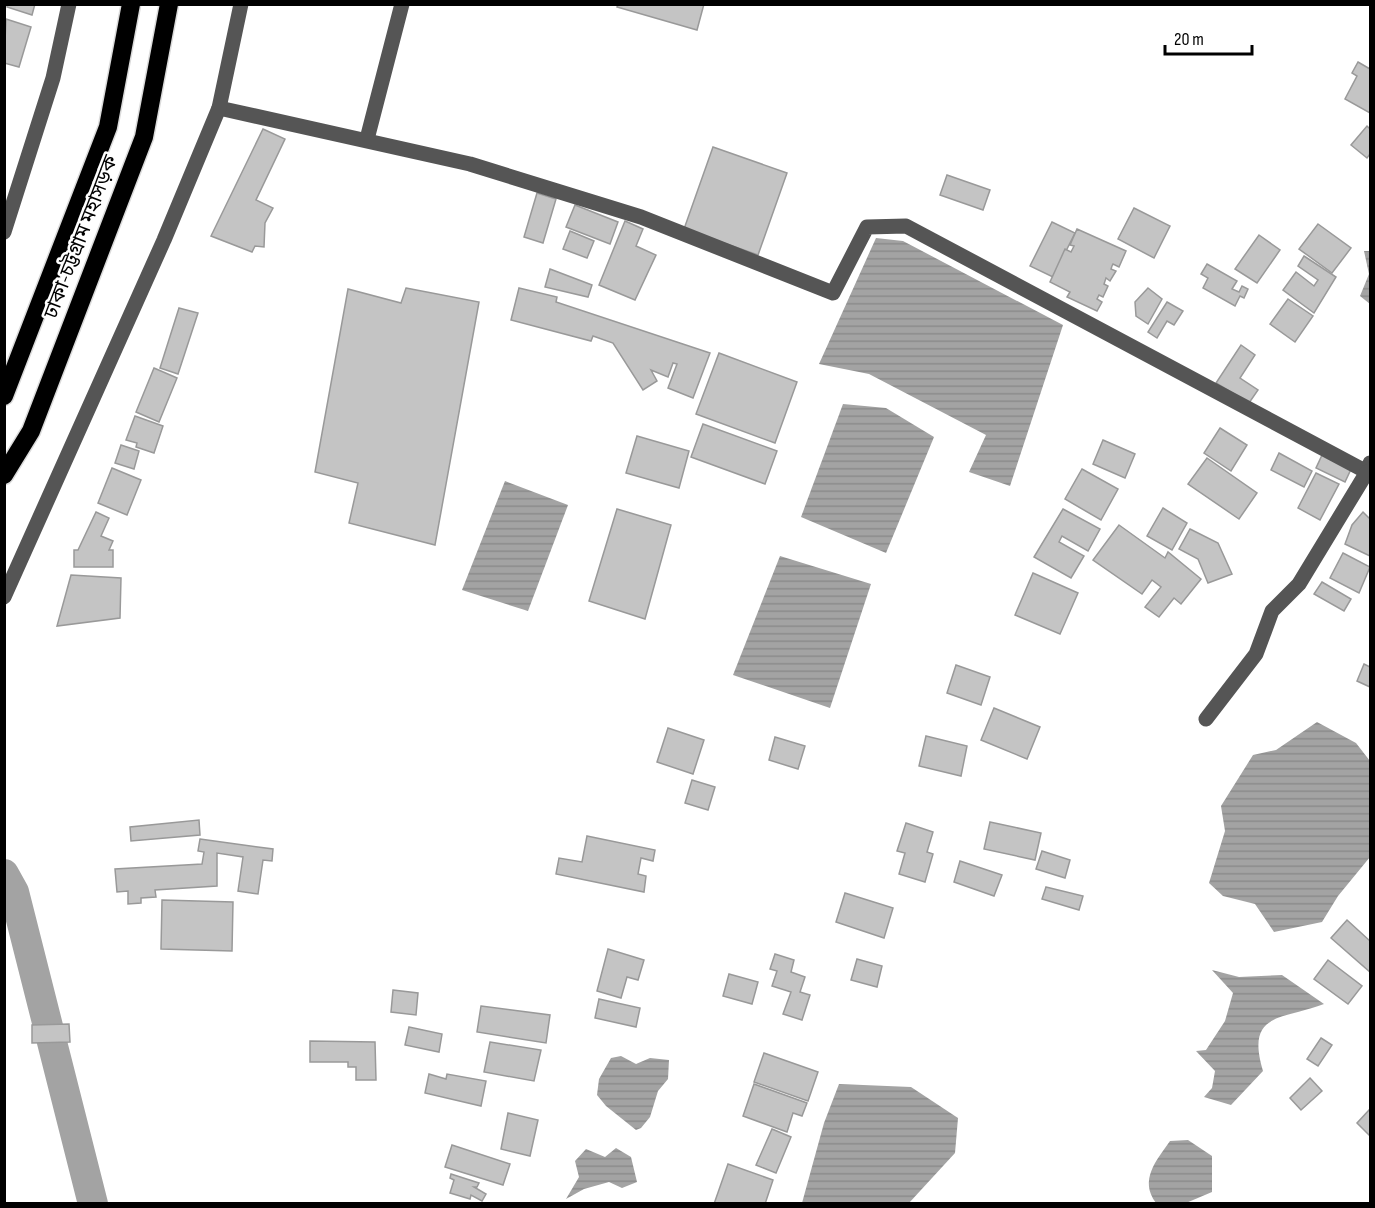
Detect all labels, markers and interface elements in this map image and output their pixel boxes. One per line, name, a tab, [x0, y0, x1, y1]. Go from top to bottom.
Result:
scale bar	[1165, 18, 1252, 56]
text: 20 m	[1174, 29, 1204, 50]
street label: ঢাকা-চট্টগ্রাম মহাসড়ক	[38, 151, 123, 323]

